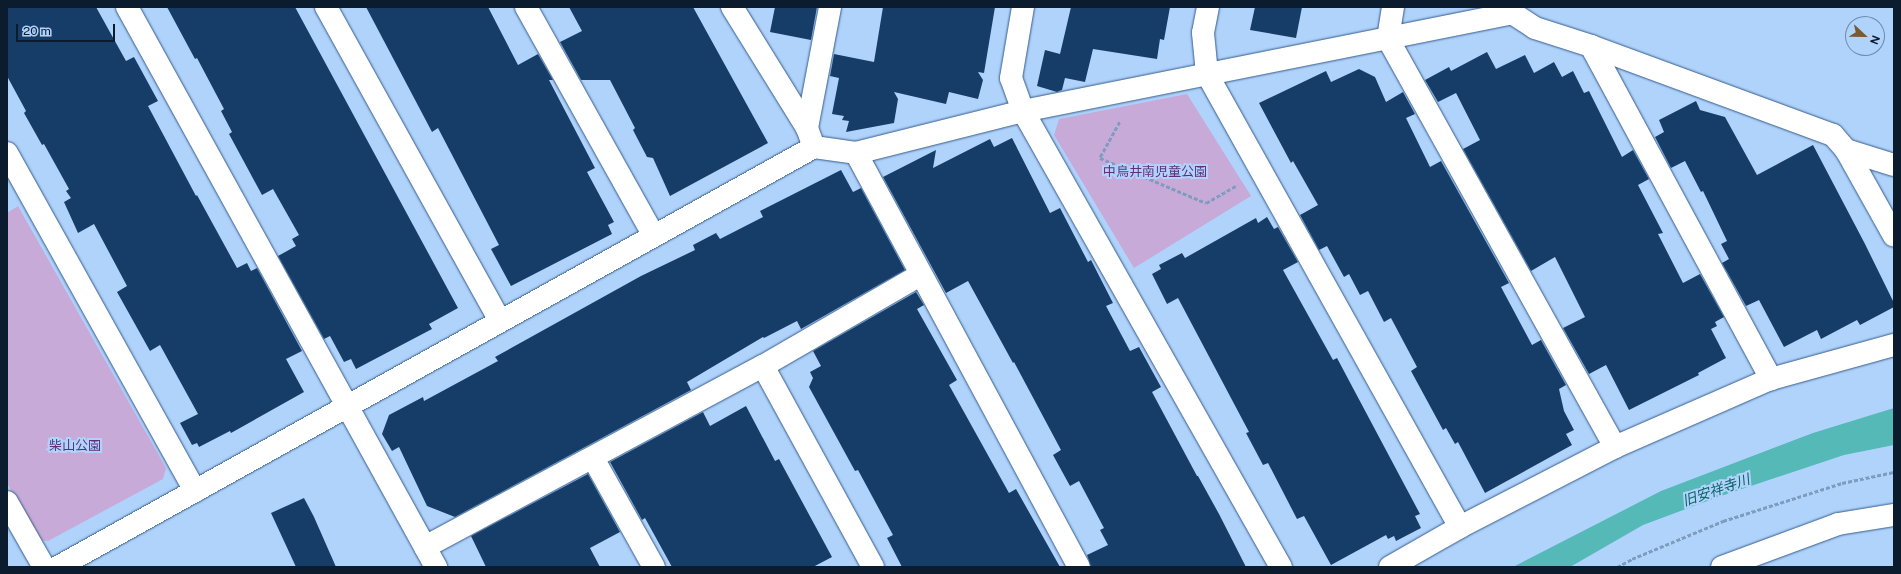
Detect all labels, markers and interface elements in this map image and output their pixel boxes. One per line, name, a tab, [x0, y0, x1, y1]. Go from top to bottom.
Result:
scale bar	[18, 16, 117, 42]
north arrow	[1845, 16, 1885, 56]
text: 20 m	[23, 24, 51, 38]
text: N	[1868, 34, 1882, 46]
park label: 中鳥井南児童公園	[1103, 164, 1207, 180]
park label: 柴山公園	[49, 438, 101, 454]
water label: 旧安祥寺川	[1680, 471, 1752, 509]

